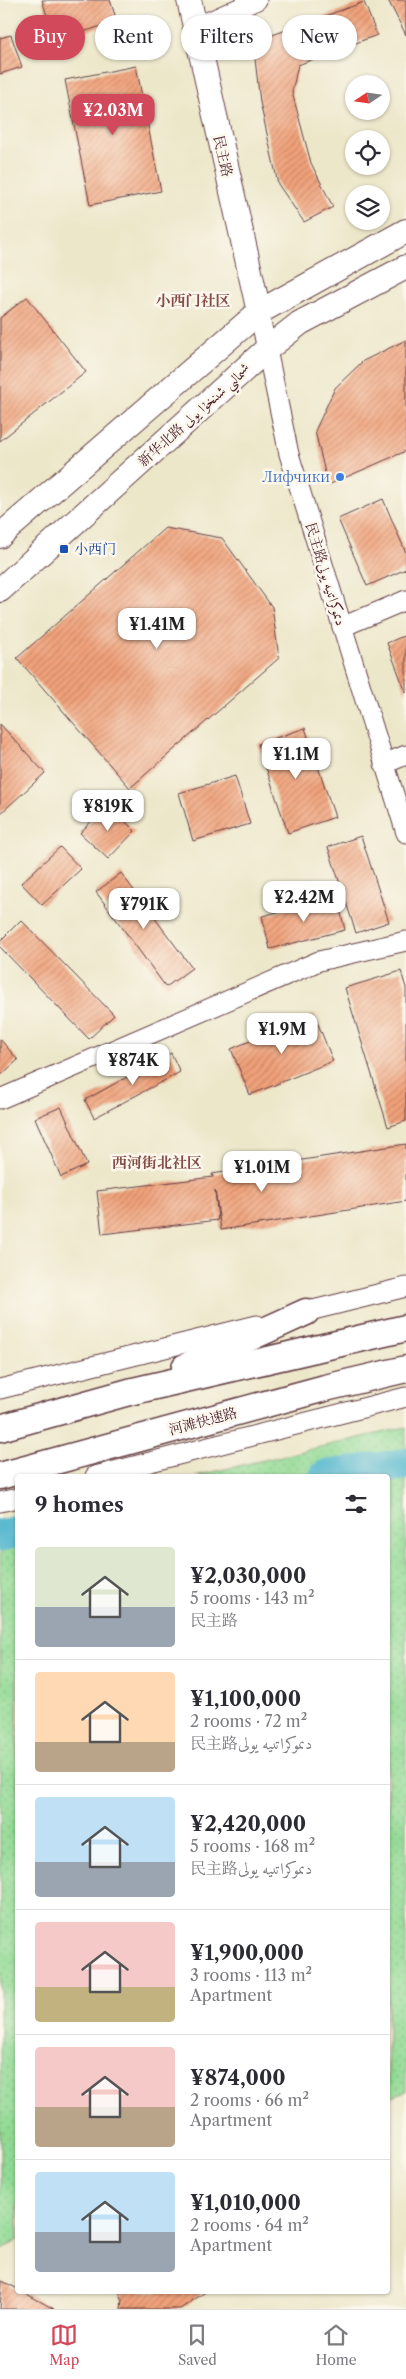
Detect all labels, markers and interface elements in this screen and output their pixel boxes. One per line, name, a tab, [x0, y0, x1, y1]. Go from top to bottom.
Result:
chip: Buy	[15, 15, 85, 60]
chip: Rent	[95, 15, 171, 60]
chip: Filters	[181, 15, 272, 60]
chip: New	[282, 15, 357, 60]
north arrow	[345, 75, 390, 120]
map controls	[345, 75, 390, 230]
pin: ¥2.03M	[72, 94, 154, 136]
text: ¥2.03M	[83, 100, 143, 120]
button: locate	[345, 130, 390, 175]
street label: 民主路	[210, 134, 236, 178]
button: layers	[345, 185, 390, 230]
district label: 小西门社区	[155, 291, 231, 310]
street label: 新华北路 شىمالىي شىنخۇا يولى	[134, 360, 257, 473]
place label: Лифчики	[262, 468, 330, 486]
marker: Лифчики	[334, 471, 346, 483]
street label: 民主路دىموكراتىيە يولى	[302, 520, 350, 628]
place label: 小西门	[74, 540, 116, 558]
marker: 小西门	[58, 543, 70, 555]
pin: ¥1.41M	[116, 608, 198, 650]
text: ¥1.41M	[129, 614, 185, 634]
pin: ¥1.1M	[261, 738, 331, 780]
text: ¥1.1M	[273, 744, 319, 764]
pin: ¥819K	[73, 790, 143, 832]
text: ¥819K	[83, 796, 133, 816]
pin: ¥2.42M	[263, 880, 345, 923]
text: ¥2.42M	[274, 887, 334, 907]
pin: ¥791K	[109, 888, 179, 930]
text: ¥791K	[120, 894, 168, 914]
pin: ¥1.9M	[247, 1012, 317, 1055]
text: ¥1.9M	[258, 1019, 306, 1039]
pin: ¥874K	[98, 1044, 168, 1086]
text: ¥874K	[108, 1050, 158, 1070]
pin: ¥1.01M	[221, 1150, 303, 1193]
district label: 西河街北社区	[112, 1153, 202, 1172]
text: ¥1.01M	[234, 1157, 290, 1177]
street label: 河滩快速路	[167, 1403, 239, 1439]
icon: filters	[342, 1490, 370, 1518]
text: 9 homes	[35, 1492, 124, 1517]
text: ¥2,030,000	[190, 1563, 306, 1588]
icon: home	[75, 1567, 135, 1627]
text: 5 rooms · 143 m²	[190, 1588, 314, 1608]
text: 民主路	[190, 1610, 238, 1630]
text: ¥1,100,000	[190, 1686, 301, 1711]
icon: home	[75, 1692, 135, 1752]
text: 2 rooms · 72 m²	[190, 1711, 307, 1731]
text: 民主路دىموكراتىيە يولى	[190, 1733, 312, 1753]
text: ¥2,420,000	[190, 1811, 306, 1836]
icon: home	[75, 1817, 135, 1877]
text: 5 rooms · 168 m²	[190, 1836, 315, 1856]
text: 民主路دىموكراتىيە يولى	[190, 1858, 312, 1878]
text: ¥1,900,000	[190, 1940, 304, 1965]
icon: home	[75, 1942, 135, 2002]
text: 3 rooms · 113 m²	[190, 1965, 312, 1985]
text: Apartment	[190, 1985, 272, 2005]
text: ¥874,000	[190, 2065, 286, 2090]
icon: home	[75, 2067, 135, 2127]
text: 2 rooms · 66 m²	[190, 2090, 309, 2110]
text: Apartment	[190, 2110, 272, 2130]
text: ¥1,010,000	[190, 2190, 301, 2215]
icon: home	[75, 2192, 135, 2252]
text: 2 rooms · 64 m²	[190, 2215, 309, 2235]
text: Apartment	[190, 2235, 272, 2255]
tab: Map	[49, 2321, 79, 2369]
tab: Saved	[178, 2321, 217, 2369]
tab: Home	[316, 2321, 357, 2369]

